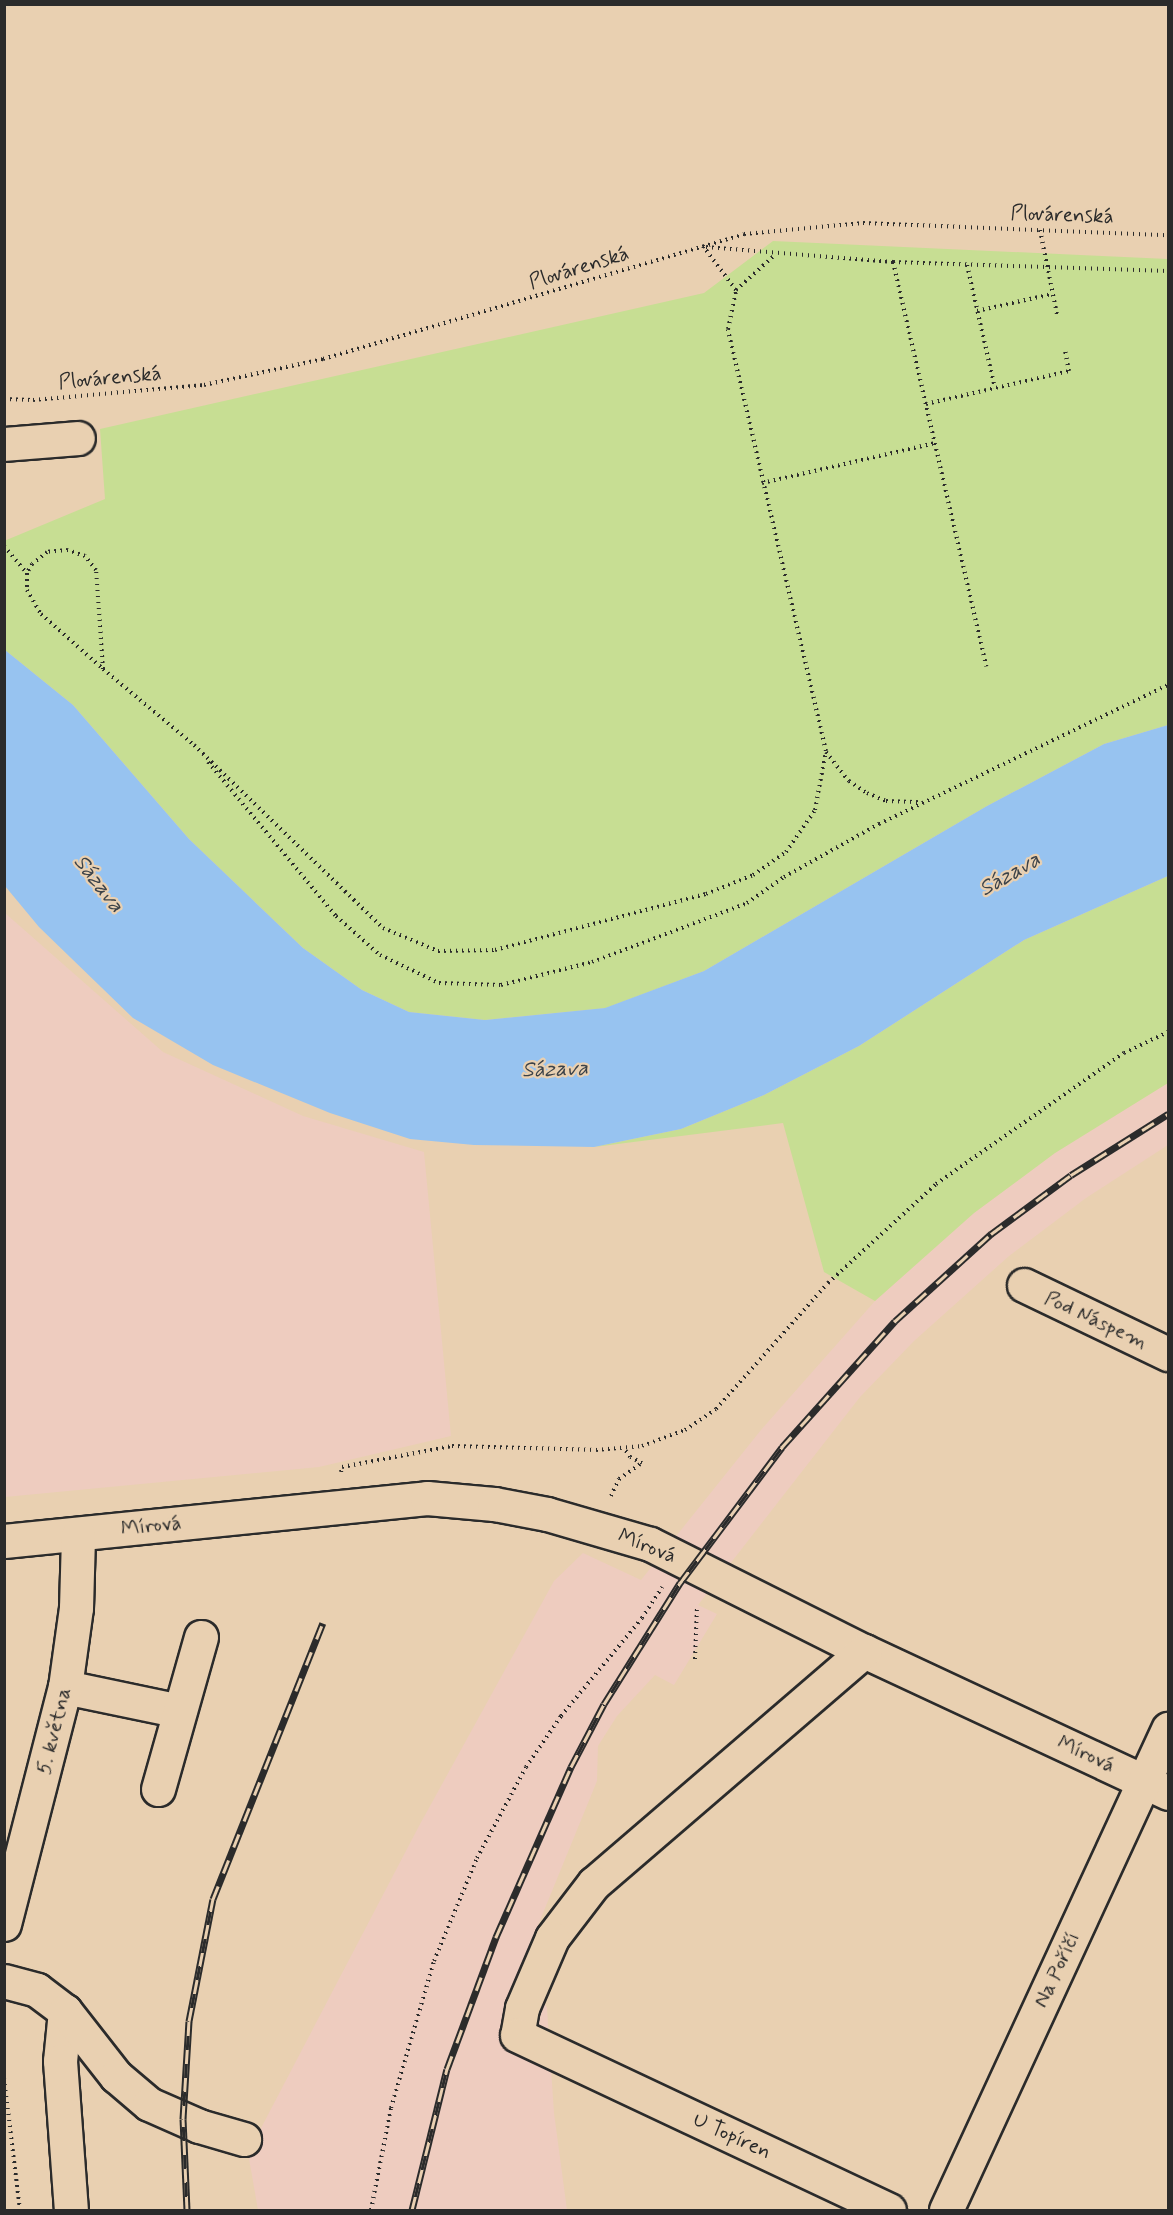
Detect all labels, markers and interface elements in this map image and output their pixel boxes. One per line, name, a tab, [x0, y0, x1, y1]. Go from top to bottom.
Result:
street label: Plovárenská	[1010, 201, 1114, 229]
street label: Plovárenská	[526, 241, 632, 295]
street label: Plovárenská	[57, 361, 163, 395]
water label: Sázava	[975, 847, 1045, 903]
water label: Sázava	[67, 850, 129, 918]
water label: Sázava	[521, 1056, 589, 1084]
street label: Pod Náspem	[1041, 1285, 1151, 1355]
street label: Mírová	[120, 1510, 182, 1542]
street label: Mírová	[614, 1523, 680, 1569]
street label: 5. května	[31, 1685, 77, 1777]
street label: Mírová	[1053, 1730, 1119, 1778]
street label: Na Poříčí	[1029, 1929, 1085, 2011]
street label: U Topíren	[689, 2107, 775, 2165]

